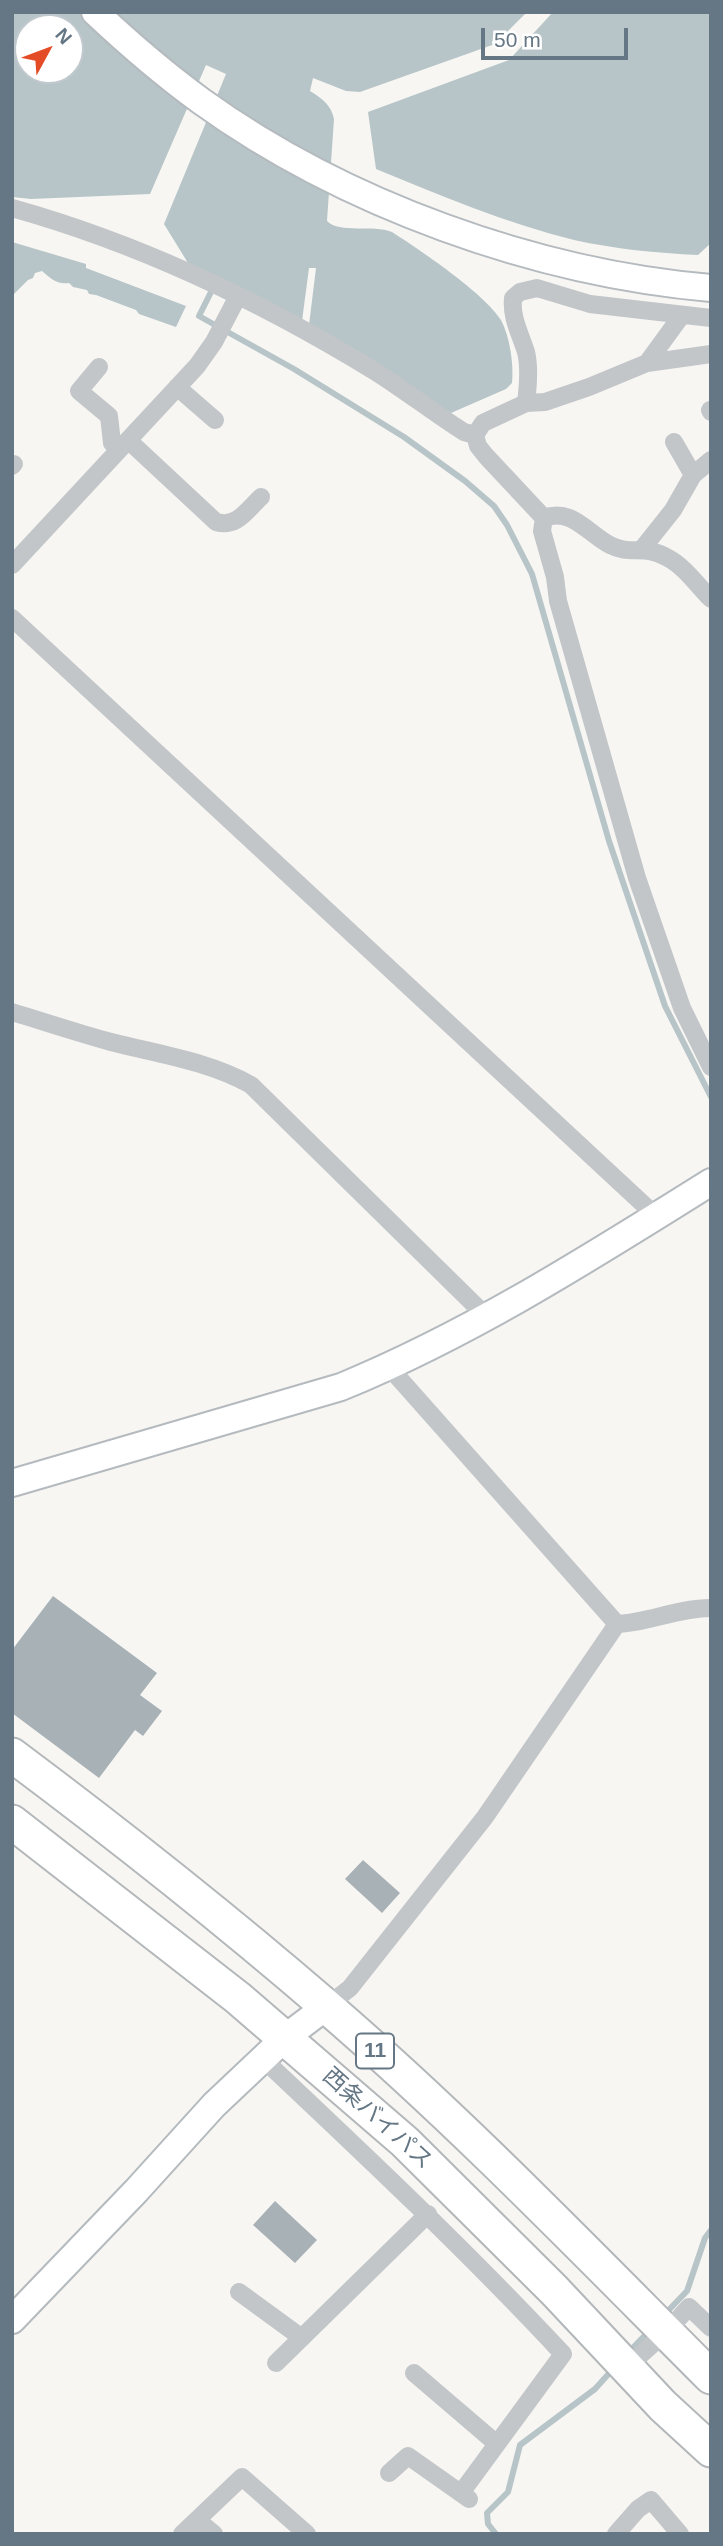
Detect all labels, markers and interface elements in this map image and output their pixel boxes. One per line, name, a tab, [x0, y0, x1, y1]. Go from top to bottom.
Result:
north arrow	[14, 14, 84, 84]
scale bar	[485, 14, 632, 58]
text: N	[51, 24, 76, 48]
text: 50 m	[494, 28, 541, 51]
road number: 11	[356, 2034, 394, 2068]
street label: 西条バイパス	[316, 2063, 438, 2175]

